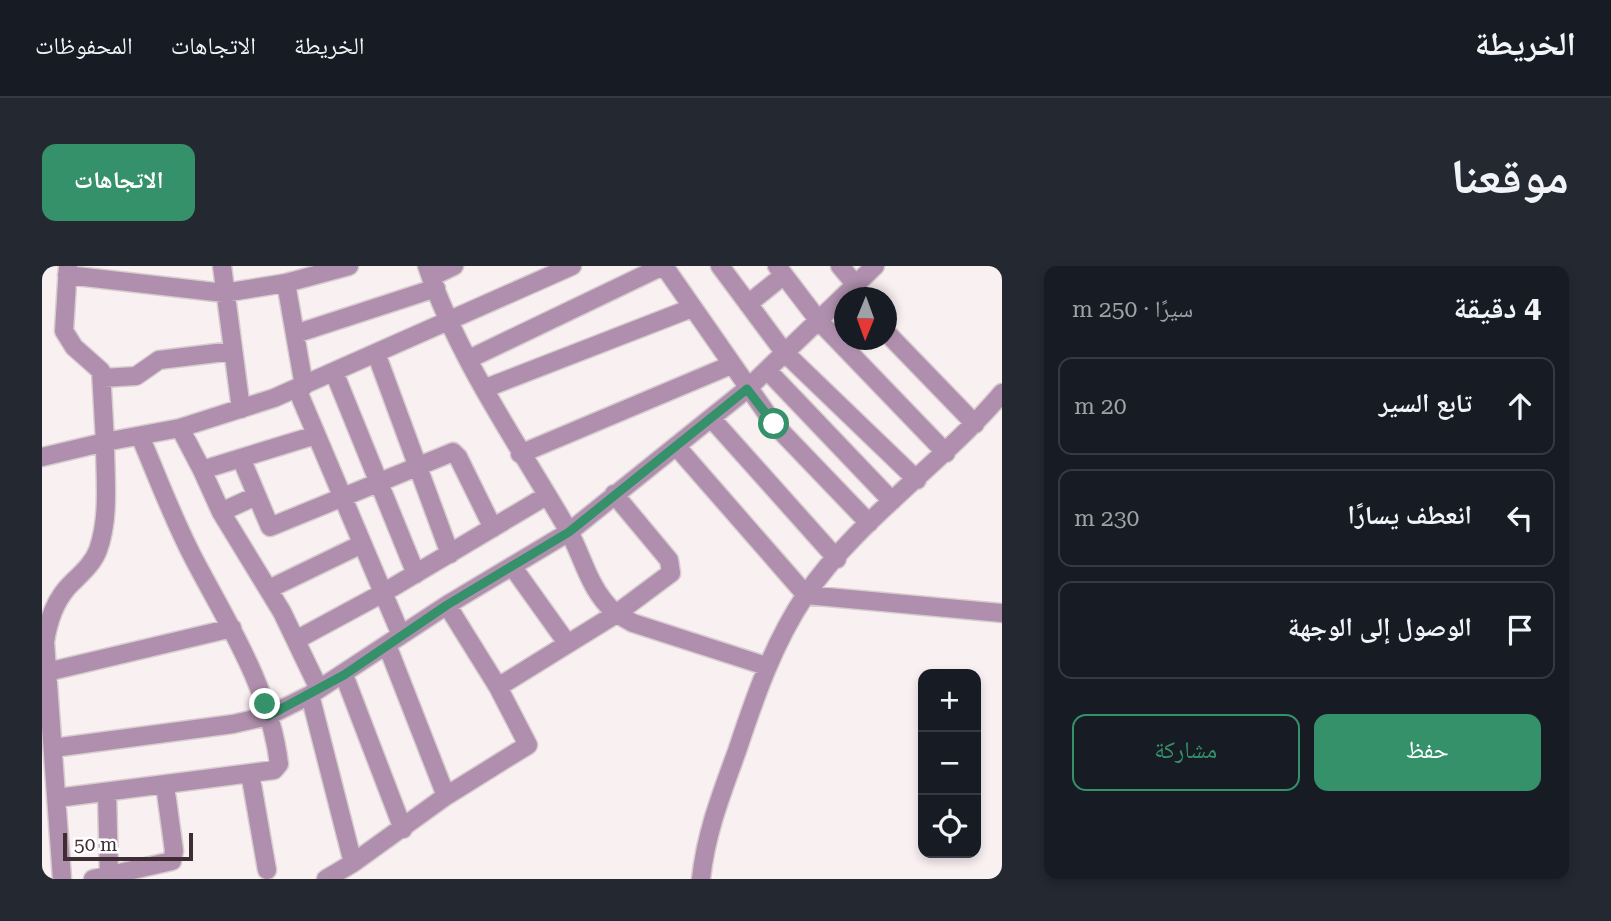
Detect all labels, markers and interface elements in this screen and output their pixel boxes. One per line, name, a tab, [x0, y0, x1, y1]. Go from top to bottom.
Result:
text: الخريطة	[1475, 24, 1576, 63]
text: المحفوظات	[35, 32, 133, 60]
text: الاتجاهات	[171, 32, 256, 60]
text: الخريطة	[294, 32, 365, 60]
button: الاتجاهات	[42, 144, 195, 221]
text: موقعنا	[1451, 148, 1569, 205]
north arrow	[834, 287, 897, 350]
text: 4 دقيقة	[1454, 290, 1541, 325]
text: سيرًا · 250 m	[1072, 296, 1193, 323]
icon: ahead	[1501, 387, 1539, 425]
text: تابع السير	[1379, 388, 1472, 418]
text: 20 m	[1074, 393, 1127, 420]
route start	[758, 408, 789, 439]
icon: left	[1501, 499, 1539, 537]
text: انعطف يسارًا	[1348, 500, 1472, 530]
text: 230 m	[1074, 505, 1139, 532]
icon: arrive	[1501, 611, 1539, 649]
text: الوصول إلى الوجهة	[1288, 612, 1472, 642]
map controls	[918, 669, 981, 858]
button: +	[918, 669, 981, 732]
route end	[249, 688, 280, 719]
button: مشاركة	[1072, 714, 1300, 791]
button: حفظ	[1314, 714, 1541, 791]
button: −	[918, 732, 981, 795]
button: locate	[918, 795, 981, 858]
scale bar	[63, 830, 192, 862]
text: 50 m	[74, 833, 117, 856]

